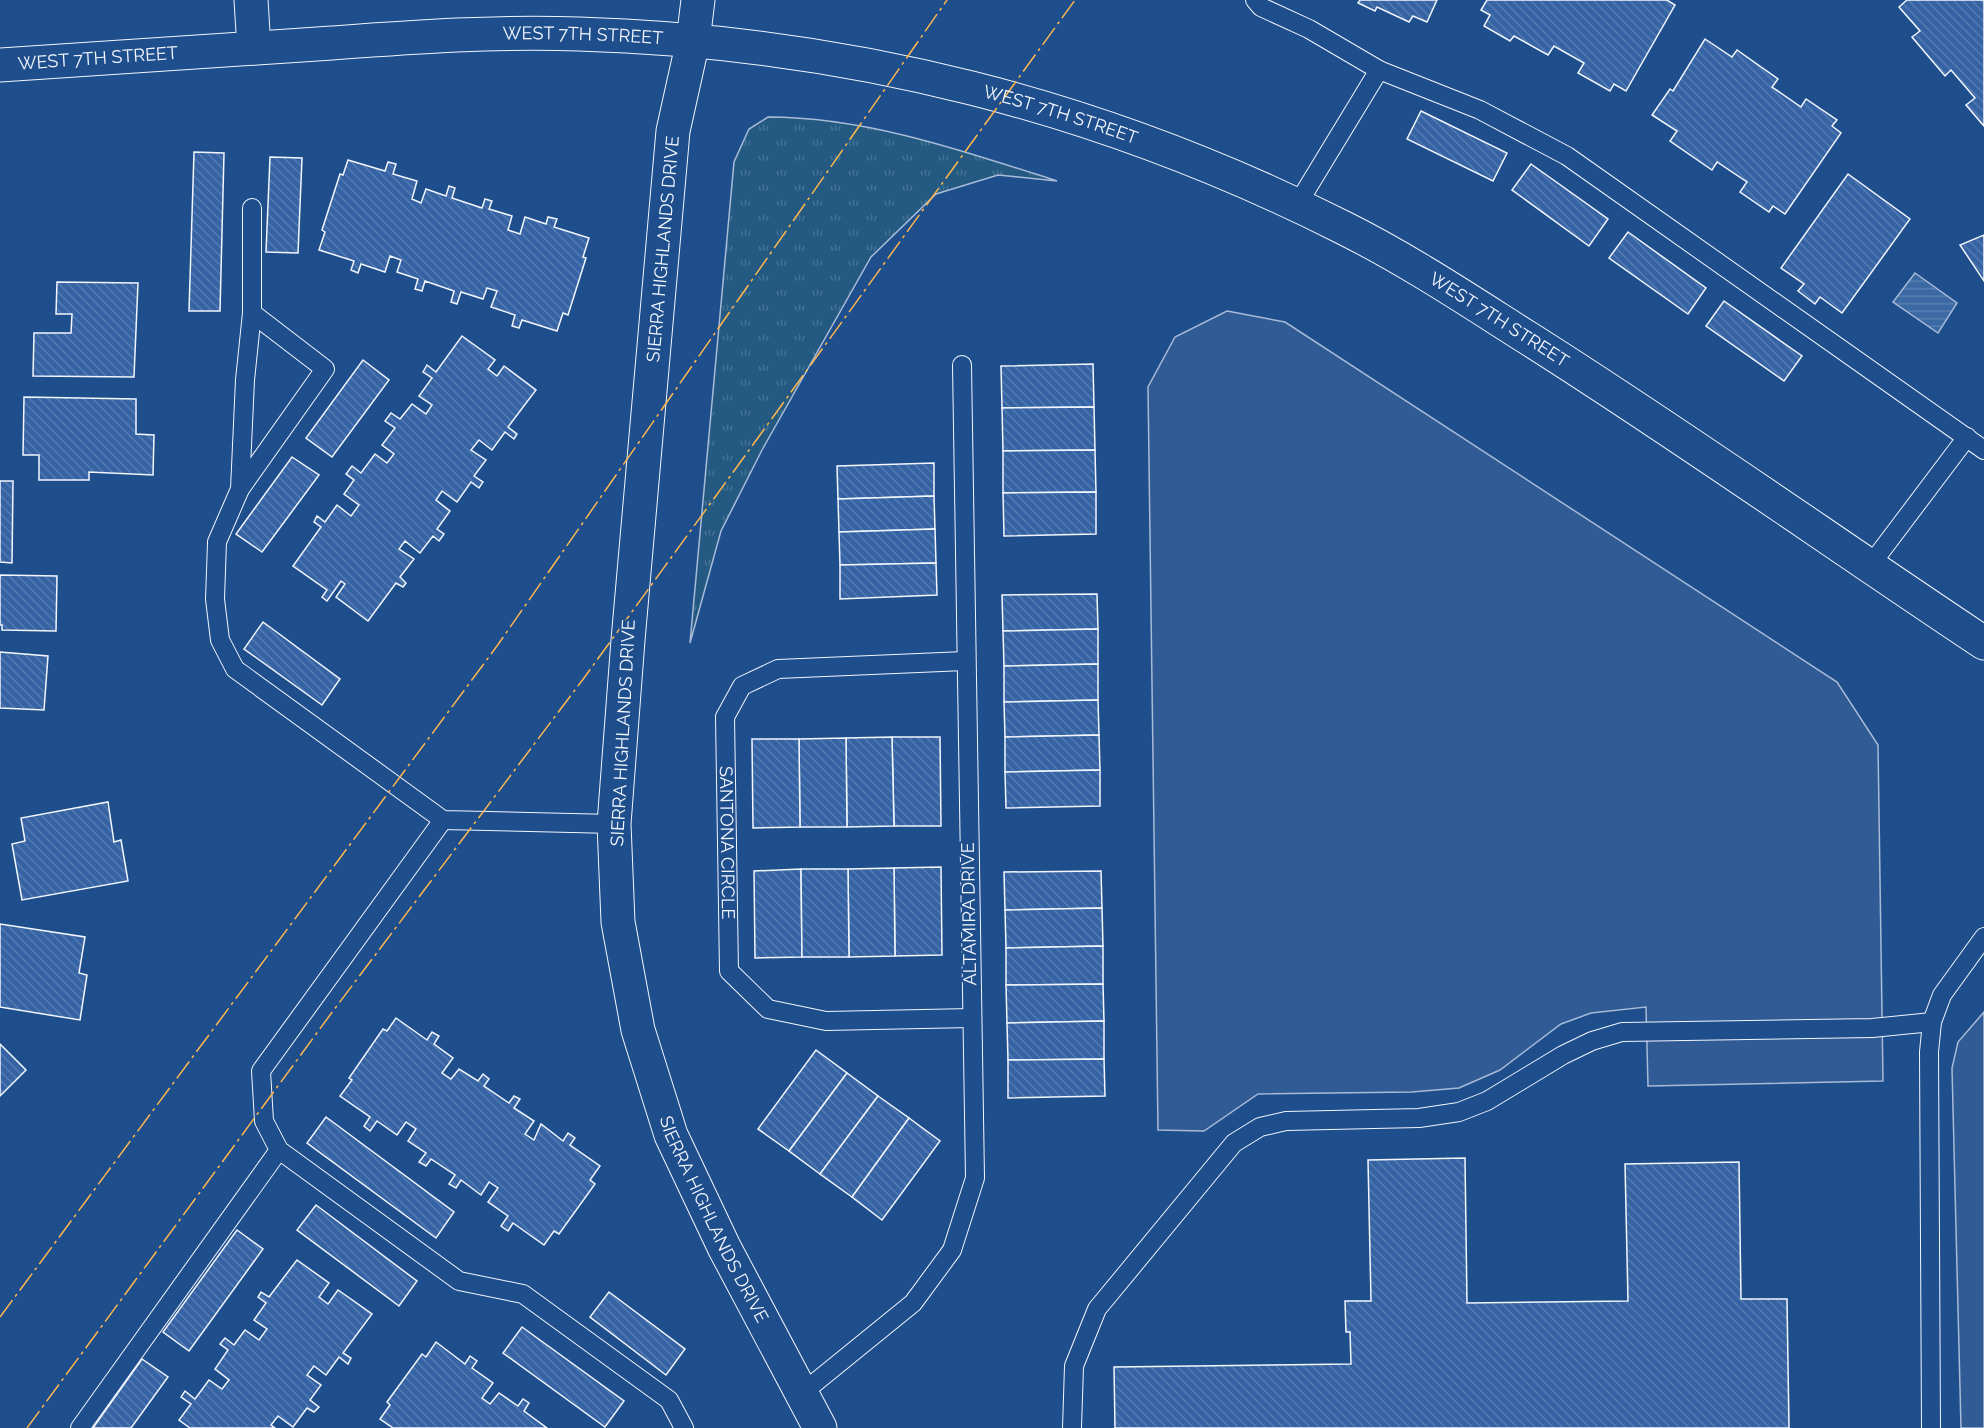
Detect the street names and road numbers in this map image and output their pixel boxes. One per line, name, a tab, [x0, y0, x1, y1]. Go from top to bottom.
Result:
street label: WEST 7TH STREET	[503, 22, 664, 48]
street label: WEST 7TH STREET	[17, 42, 179, 74]
street label: WEST 7TH STREET	[981, 81, 1141, 148]
street label: SIERRA HIGHLANDS DRIVE	[642, 135, 683, 363]
street label: WEST 7TH STREET	[1426, 268, 1573, 371]
street label: SIERRA HIGHLANDS DRIVE	[606, 619, 639, 847]
street label: SANTONA CIRCLE	[716, 766, 739, 920]
street label: ALTAMIRA DRIVE	[957, 842, 980, 986]
street label: SIERRA HIGHLANDS DRIVE	[656, 1113, 773, 1326]

